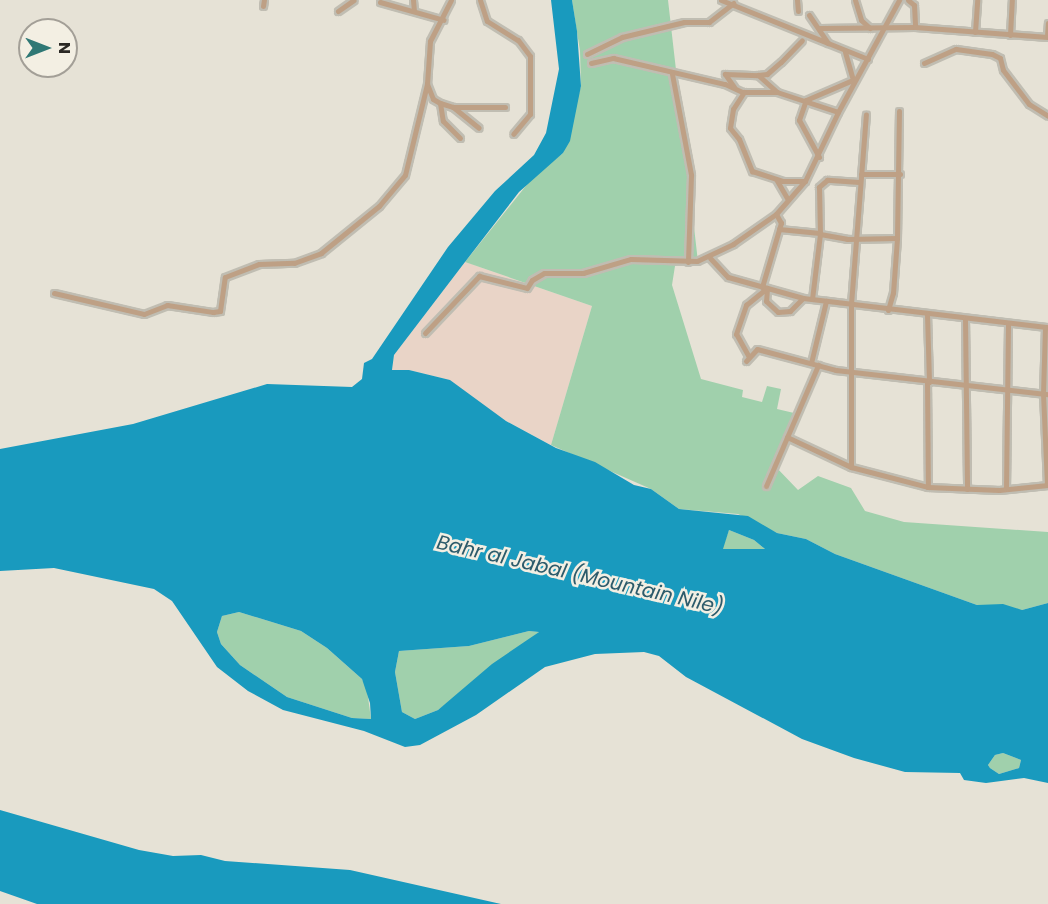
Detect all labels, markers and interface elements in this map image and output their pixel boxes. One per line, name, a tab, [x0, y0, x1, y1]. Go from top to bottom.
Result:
north arrow	[18, 18, 78, 78]
text: N	[53, 42, 76, 54]
water label: Bahr al Jabal (Mountain Nile)	[435, 530, 725, 620]

